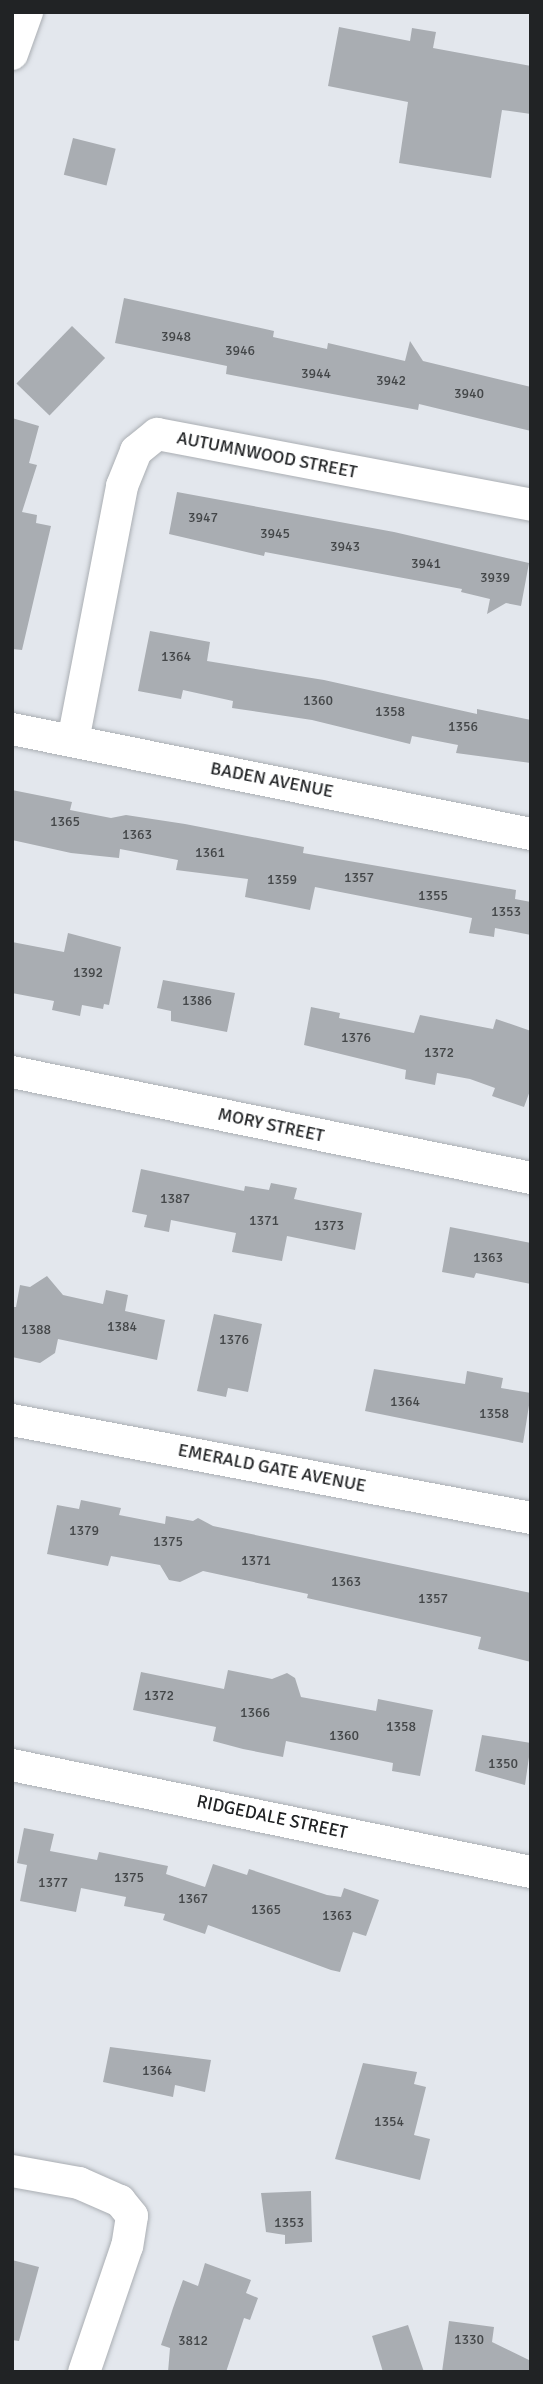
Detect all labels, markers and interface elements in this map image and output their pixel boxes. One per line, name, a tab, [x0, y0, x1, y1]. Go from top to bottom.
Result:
house number: 3948	[161, 329, 191, 345]
house number: 3946	[225, 343, 255, 359]
house number: 3944	[301, 366, 331, 382]
house number: 3942	[376, 373, 406, 389]
house number: 3940	[454, 386, 484, 402]
street label: AUTUMNWOOD STREET	[175, 427, 359, 483]
house number: 3947	[188, 510, 218, 526]
house number: 3945	[260, 526, 290, 542]
house number: 3943	[330, 539, 360, 555]
house number: 3941	[411, 556, 441, 572]
house number: 3939	[480, 570, 510, 586]
house number: 1364	[161, 649, 191, 665]
house number: 1360	[303, 693, 333, 709]
house number: 1358	[375, 704, 405, 720]
house number: 1356	[448, 719, 478, 735]
street label: BADEN AVENUE	[209, 757, 335, 803]
house number: 1365	[50, 814, 80, 830]
house number: 1363	[122, 827, 152, 843]
house number: 1361	[195, 845, 225, 861]
house number: 1357	[344, 870, 374, 886]
house number: 1359	[267, 872, 297, 888]
house number: 1355	[418, 888, 448, 904]
house number: 1353	[491, 904, 521, 920]
house number: 1392	[73, 965, 103, 981]
house number: 1386	[182, 993, 212, 1009]
house number: 1376	[341, 1030, 371, 1046]
house number: 1372	[424, 1045, 454, 1061]
street label: MORY STREET	[216, 1103, 326, 1147]
house number: 1387	[160, 1191, 190, 1207]
house number: 1371	[249, 1213, 279, 1229]
house number: 1373	[314, 1218, 344, 1234]
house number: 1363	[473, 1250, 503, 1266]
house number: 1384	[107, 1319, 137, 1335]
house number: 1388	[21, 1322, 51, 1338]
house number: 1376	[219, 1332, 249, 1348]
house number: 1364	[390, 1394, 420, 1410]
house number: 1358	[479, 1406, 509, 1422]
street label: EMERALD GATE AVENUE	[176, 1439, 368, 1497]
house number: 1379	[69, 1523, 99, 1539]
house number: 1375	[153, 1534, 183, 1550]
house number: 1371	[241, 1553, 271, 1569]
house number: 1363	[331, 1574, 361, 1590]
house number: 1357	[418, 1591, 448, 1607]
house number: 1372	[144, 1688, 174, 1704]
house number: 1366	[240, 1705, 270, 1721]
house number: 1358	[386, 1719, 416, 1735]
house number: 1360	[329, 1728, 359, 1744]
house number: 1350	[488, 1756, 518, 1772]
street label: RIDGEDALE STREET	[195, 1790, 349, 1844]
house number: 1375	[114, 1870, 144, 1886]
house number: 1377	[38, 1875, 68, 1891]
house number: 1367	[178, 1891, 208, 1907]
house number: 1365	[251, 1902, 281, 1918]
house number: 1363	[322, 1908, 352, 1924]
house number: 1364	[142, 2063, 172, 2079]
house number: 1354	[374, 2114, 404, 2130]
house number: 1353	[274, 2215, 304, 2231]
house number: 1330	[454, 2332, 484, 2348]
house number: 3812	[178, 2333, 208, 2349]

